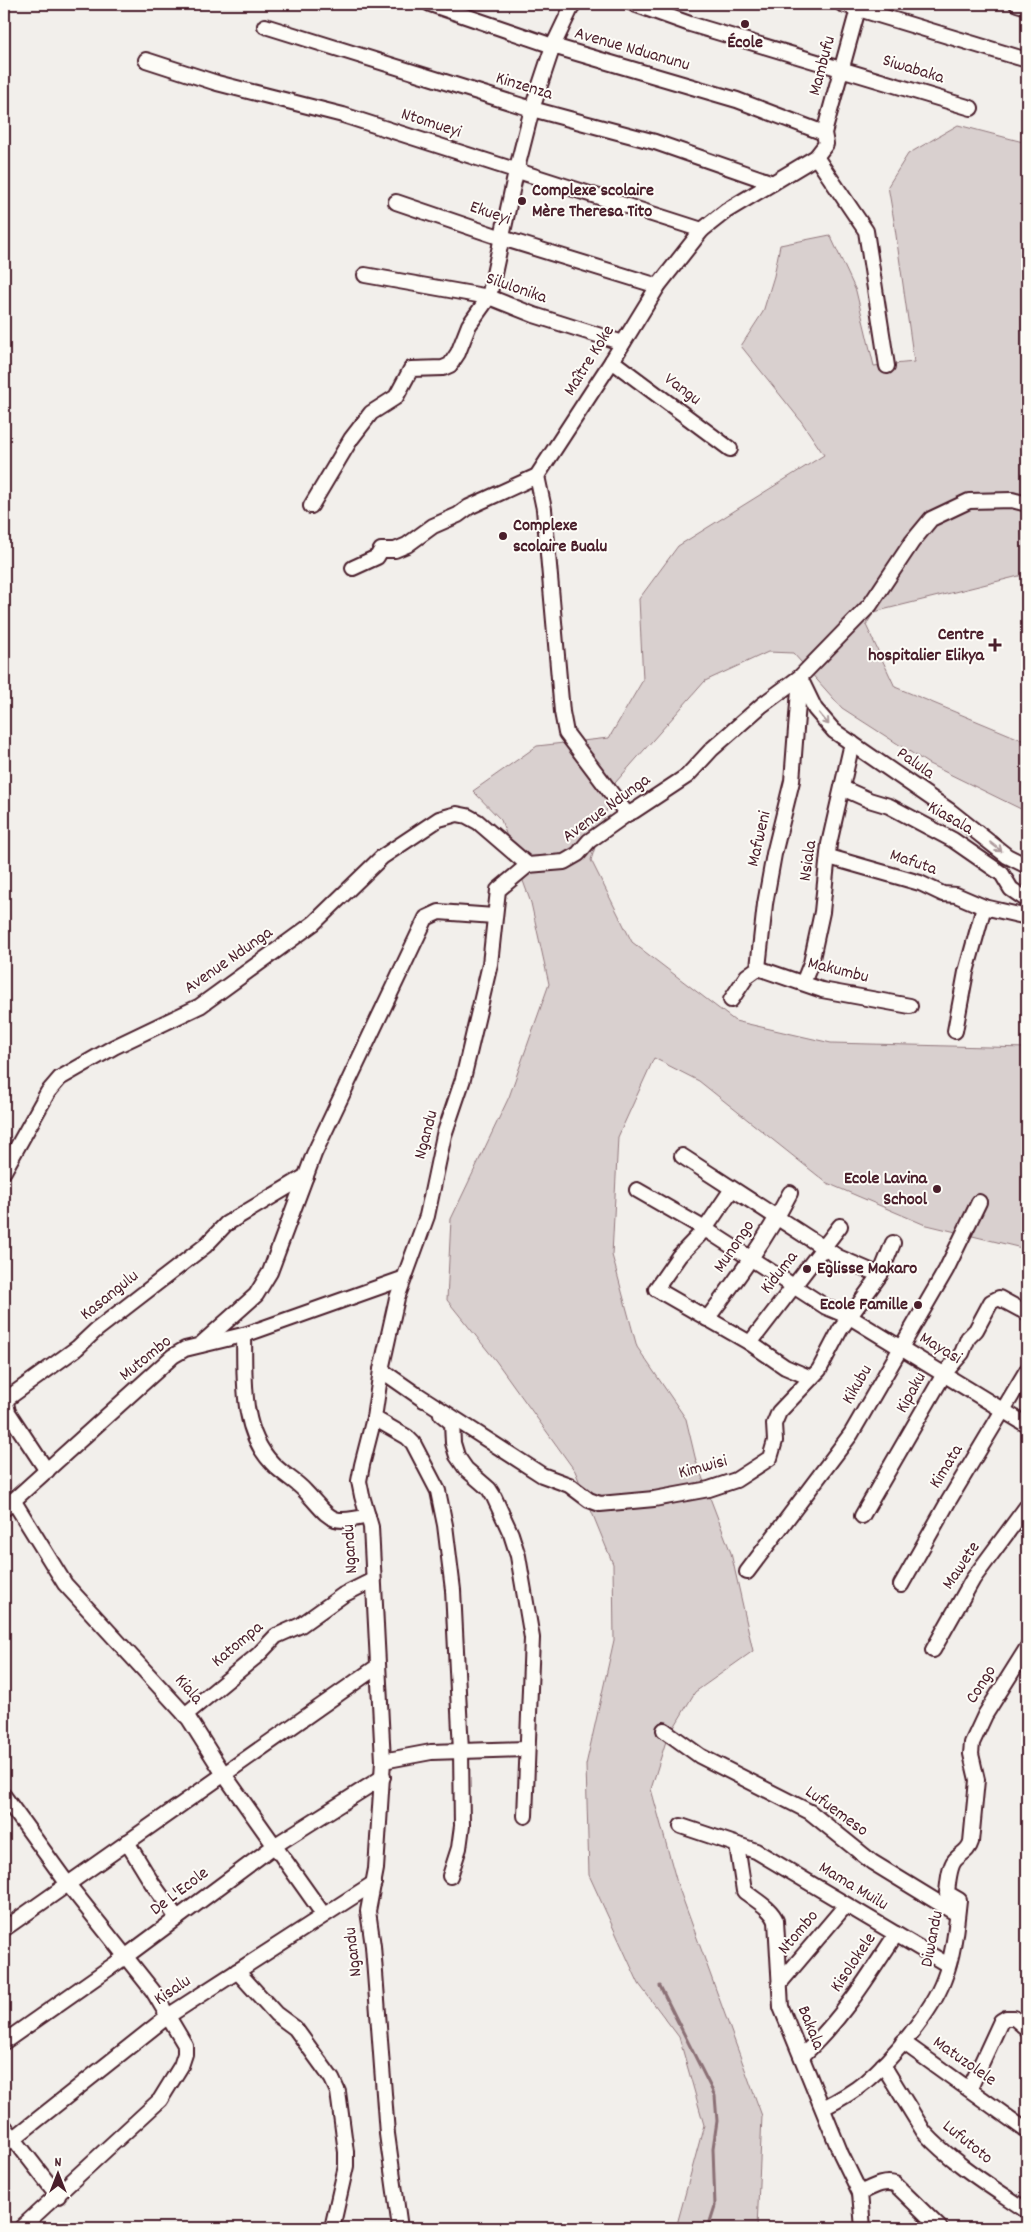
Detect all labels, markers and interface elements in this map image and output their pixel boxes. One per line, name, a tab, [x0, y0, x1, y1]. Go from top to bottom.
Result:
marker: École	[739, 18, 751, 30]
street label: Avenue Nduanunu	[571, 22, 693, 78]
place label: École	[727, 31, 763, 56]
street label: Mambufu	[803, 33, 843, 99]
street label: Siwabaka	[879, 49, 947, 91]
street label: Kinzenza	[492, 67, 556, 108]
street label: Ntomueyi	[398, 103, 464, 145]
place label: Complexe scolaire Mère Theresa Tito	[532, 179, 654, 225]
street label: Ekueyi	[466, 195, 514, 233]
marker: Complexe scolaire Mère Theresa Tito	[516, 195, 528, 207]
street label: Silulonika	[482, 267, 550, 311]
street label: Maître Koke	[558, 321, 622, 401]
street label: Vangu	[658, 368, 706, 412]
place label: Complexe scolaire Bualu	[513, 514, 608, 560]
marker: Complexe scolaire Bualu	[497, 530, 509, 542]
place label: Centre hospitalier Elikya	[868, 623, 985, 669]
marker: Centre hospitalier Elikya	[988, 638, 1002, 652]
one-way arrow	[819, 713, 830, 726]
street label: Palula	[891, 742, 940, 786]
street label: Avenue Ndunga	[558, 768, 657, 849]
street label: Kiasala	[923, 796, 978, 842]
street label: Mafweni	[741, 809, 779, 869]
street label: Nsiala	[794, 838, 824, 883]
one-way arrow	[989, 842, 1002, 853]
street label: Mafuta	[886, 843, 940, 883]
street label: Avenue Ndunga	[180, 921, 279, 1001]
street label: Makumbu	[805, 951, 871, 991]
street label: Ngandu	[408, 1108, 446, 1162]
place label: Ecole Lavina School	[844, 1167, 928, 1213]
marker: Ecole Lavina School	[931, 1183, 943, 1195]
street label: Munongo	[708, 1216, 762, 1278]
street label: Kiduma	[755, 1246, 805, 1300]
place label: Eglisse Makaro	[817, 1257, 917, 1282]
marker: Eglisse Makaro	[801, 1263, 813, 1275]
street label: Kasangulu	[75, 1265, 145, 1327]
place label: Ecole Famille	[820, 1293, 908, 1318]
marker: Ecole Famille	[912, 1299, 924, 1311]
street label: Mayasi	[914, 1327, 966, 1371]
street label: Mutombo	[114, 1330, 178, 1388]
street label: Kikubu	[837, 1360, 879, 1410]
street label: Kipaku	[891, 1368, 933, 1418]
street label: Kimata	[924, 1440, 970, 1494]
street label: Kimwisi	[676, 1449, 730, 1487]
street label: Ngandu	[337, 1523, 365, 1575]
street label: Mawete	[937, 1537, 987, 1595]
street label: Katompa	[207, 1616, 270, 1674]
street label: Congo	[961, 1661, 1003, 1709]
street label: Kiala	[168, 1669, 208, 1711]
street label: Lufuemeso	[799, 1780, 873, 1844]
street label: Mama Muilu	[813, 1856, 893, 1918]
street label: De L'Ecole	[145, 1862, 215, 1922]
street label: Ntombo	[773, 1905, 825, 1961]
street label: Diwandu	[915, 1909, 951, 1969]
street label: Ngandu	[339, 1926, 369, 1978]
street label: Kisolokele	[825, 1928, 883, 1998]
street label: Kisalu	[150, 1970, 196, 2012]
street label: Bakala	[790, 2002, 830, 2054]
street label: Matuzolele	[927, 2031, 1001, 2093]
street label: Lufutoto	[936, 2115, 998, 2171]
north arrow	[32, 2150, 82, 2200]
text: N	[55, 2153, 62, 2173]

